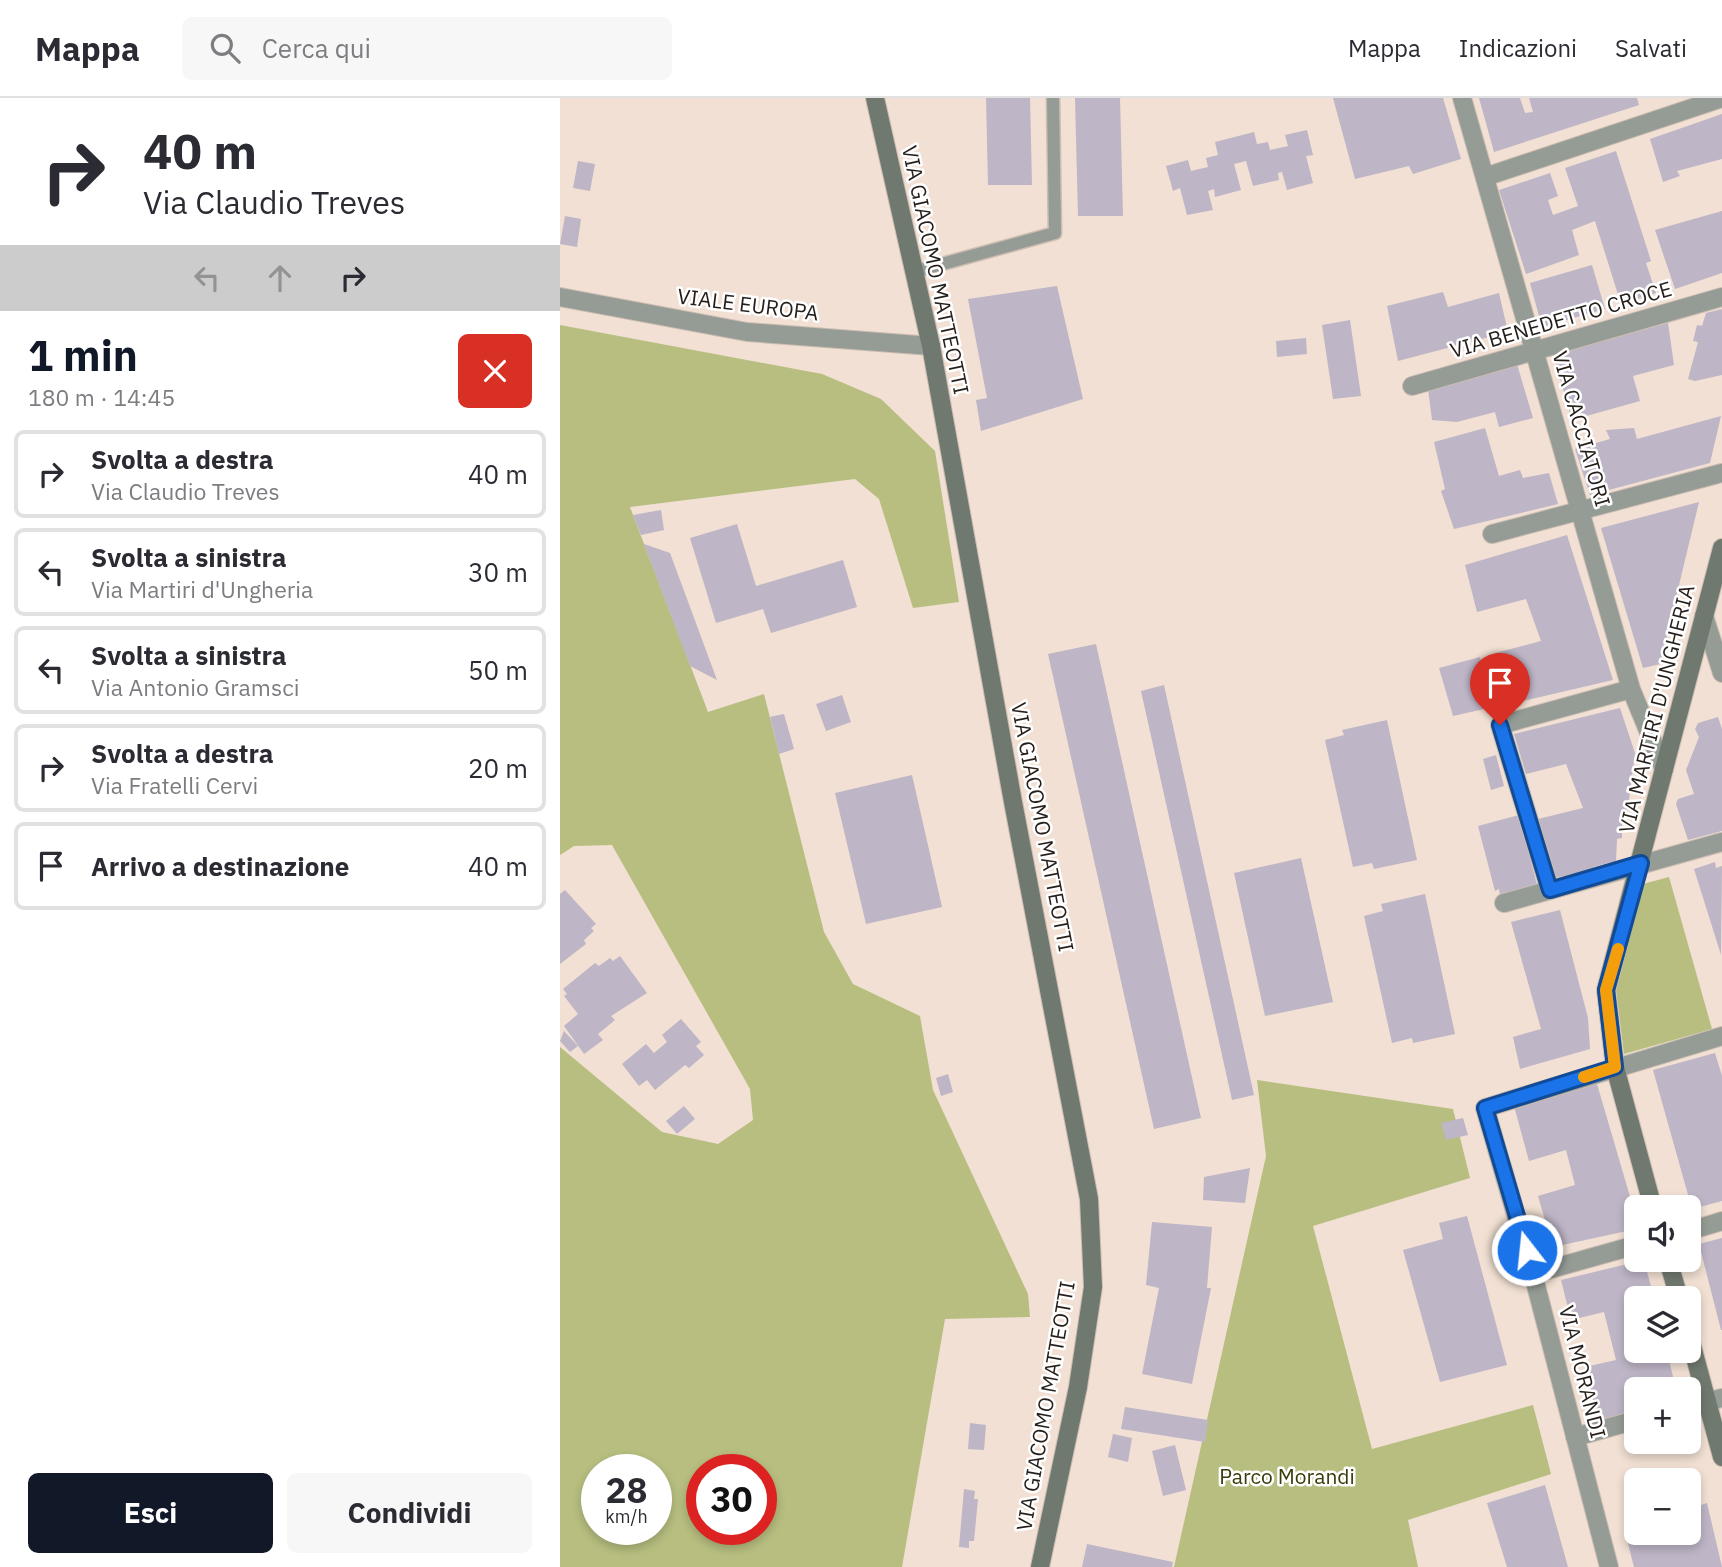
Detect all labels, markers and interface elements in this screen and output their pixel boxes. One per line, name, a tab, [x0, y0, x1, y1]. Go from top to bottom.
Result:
search box	[182, 17, 672, 80]
text: Mappa	[35, 27, 140, 70]
icon: search	[206, 29, 244, 67]
text: Cerca qui	[262, 31, 371, 65]
text: Mappa	[1348, 32, 1421, 64]
text: Indicazioni	[1459, 32, 1577, 64]
text: Salvati	[1615, 32, 1687, 64]
text: 40 m	[143, 119, 257, 182]
icon: right	[28, 126, 119, 217]
street label: VIA GIACOMO MATTEOTTI	[896, 143, 976, 397]
text: Via Claudio Treves	[143, 181, 405, 223]
icon: left	[188, 259, 226, 297]
icon: ahead	[261, 259, 299, 297]
icon: right	[334, 259, 372, 297]
street label: VIA BENEDETTO CROCE	[1447, 274, 1675, 364]
street label: VIALE EUROPA	[676, 281, 820, 327]
text: 1 min	[28, 328, 138, 383]
button: close	[458, 334, 532, 408]
street label: VIA CACCIATORI	[1546, 348, 1618, 510]
text: 180 m · 14:45	[28, 382, 175, 412]
text: Svolta a destra	[91, 442, 273, 476]
icon: right	[32, 455, 70, 493]
text: 40 m	[468, 457, 528, 491]
text: Via Claudio Treves	[91, 476, 280, 506]
text: Svolta a sinistra	[91, 540, 287, 574]
icon: left	[32, 553, 70, 591]
text: 30 m	[468, 555, 528, 589]
text: Via Martiri d'Ungheria	[91, 574, 313, 604]
street label: VIA MARTIRI D'UNGHERIA	[1612, 582, 1700, 836]
text: Svolta a sinistra	[91, 638, 287, 672]
icon: left	[32, 651, 70, 689]
text: 50 m	[468, 653, 528, 687]
pin	[1470, 653, 1530, 725]
icon: arrive	[1481, 664, 1519, 702]
text: Via Antonio Gramsci	[91, 672, 299, 702]
street label: VIA GIACOMO MATTEOTTI	[1005, 700, 1081, 954]
text: Svolta a destra	[91, 736, 273, 770]
icon: right	[32, 749, 70, 787]
text: 20 m	[468, 751, 528, 785]
text: Via Fratelli Cervi	[91, 770, 258, 800]
icon: arrive	[32, 847, 70, 885]
text: Arrivo a destinazione	[91, 849, 349, 883]
text: 40 m	[468, 849, 528, 883]
map controls	[1624, 1195, 1701, 1545]
button: sound	[1624, 1195, 1701, 1272]
position arrow	[1490, 1213, 1564, 1287]
street label: VIA GIACOMO MATTEOTTI	[1009, 1279, 1081, 1533]
button: layers	[1624, 1286, 1701, 1363]
street label: VIA MORANDI	[1553, 1303, 1613, 1441]
button: +	[1624, 1377, 1701, 1454]
speed limit sign: 30	[686, 1454, 777, 1545]
park label: Parco Morandi	[1219, 1462, 1355, 1490]
text: 28	[605, 1467, 648, 1513]
button: −	[1624, 1468, 1701, 1545]
button: Esci	[28, 1473, 273, 1553]
button: Condividi	[287, 1473, 532, 1553]
text: km/h	[605, 1505, 648, 1528]

